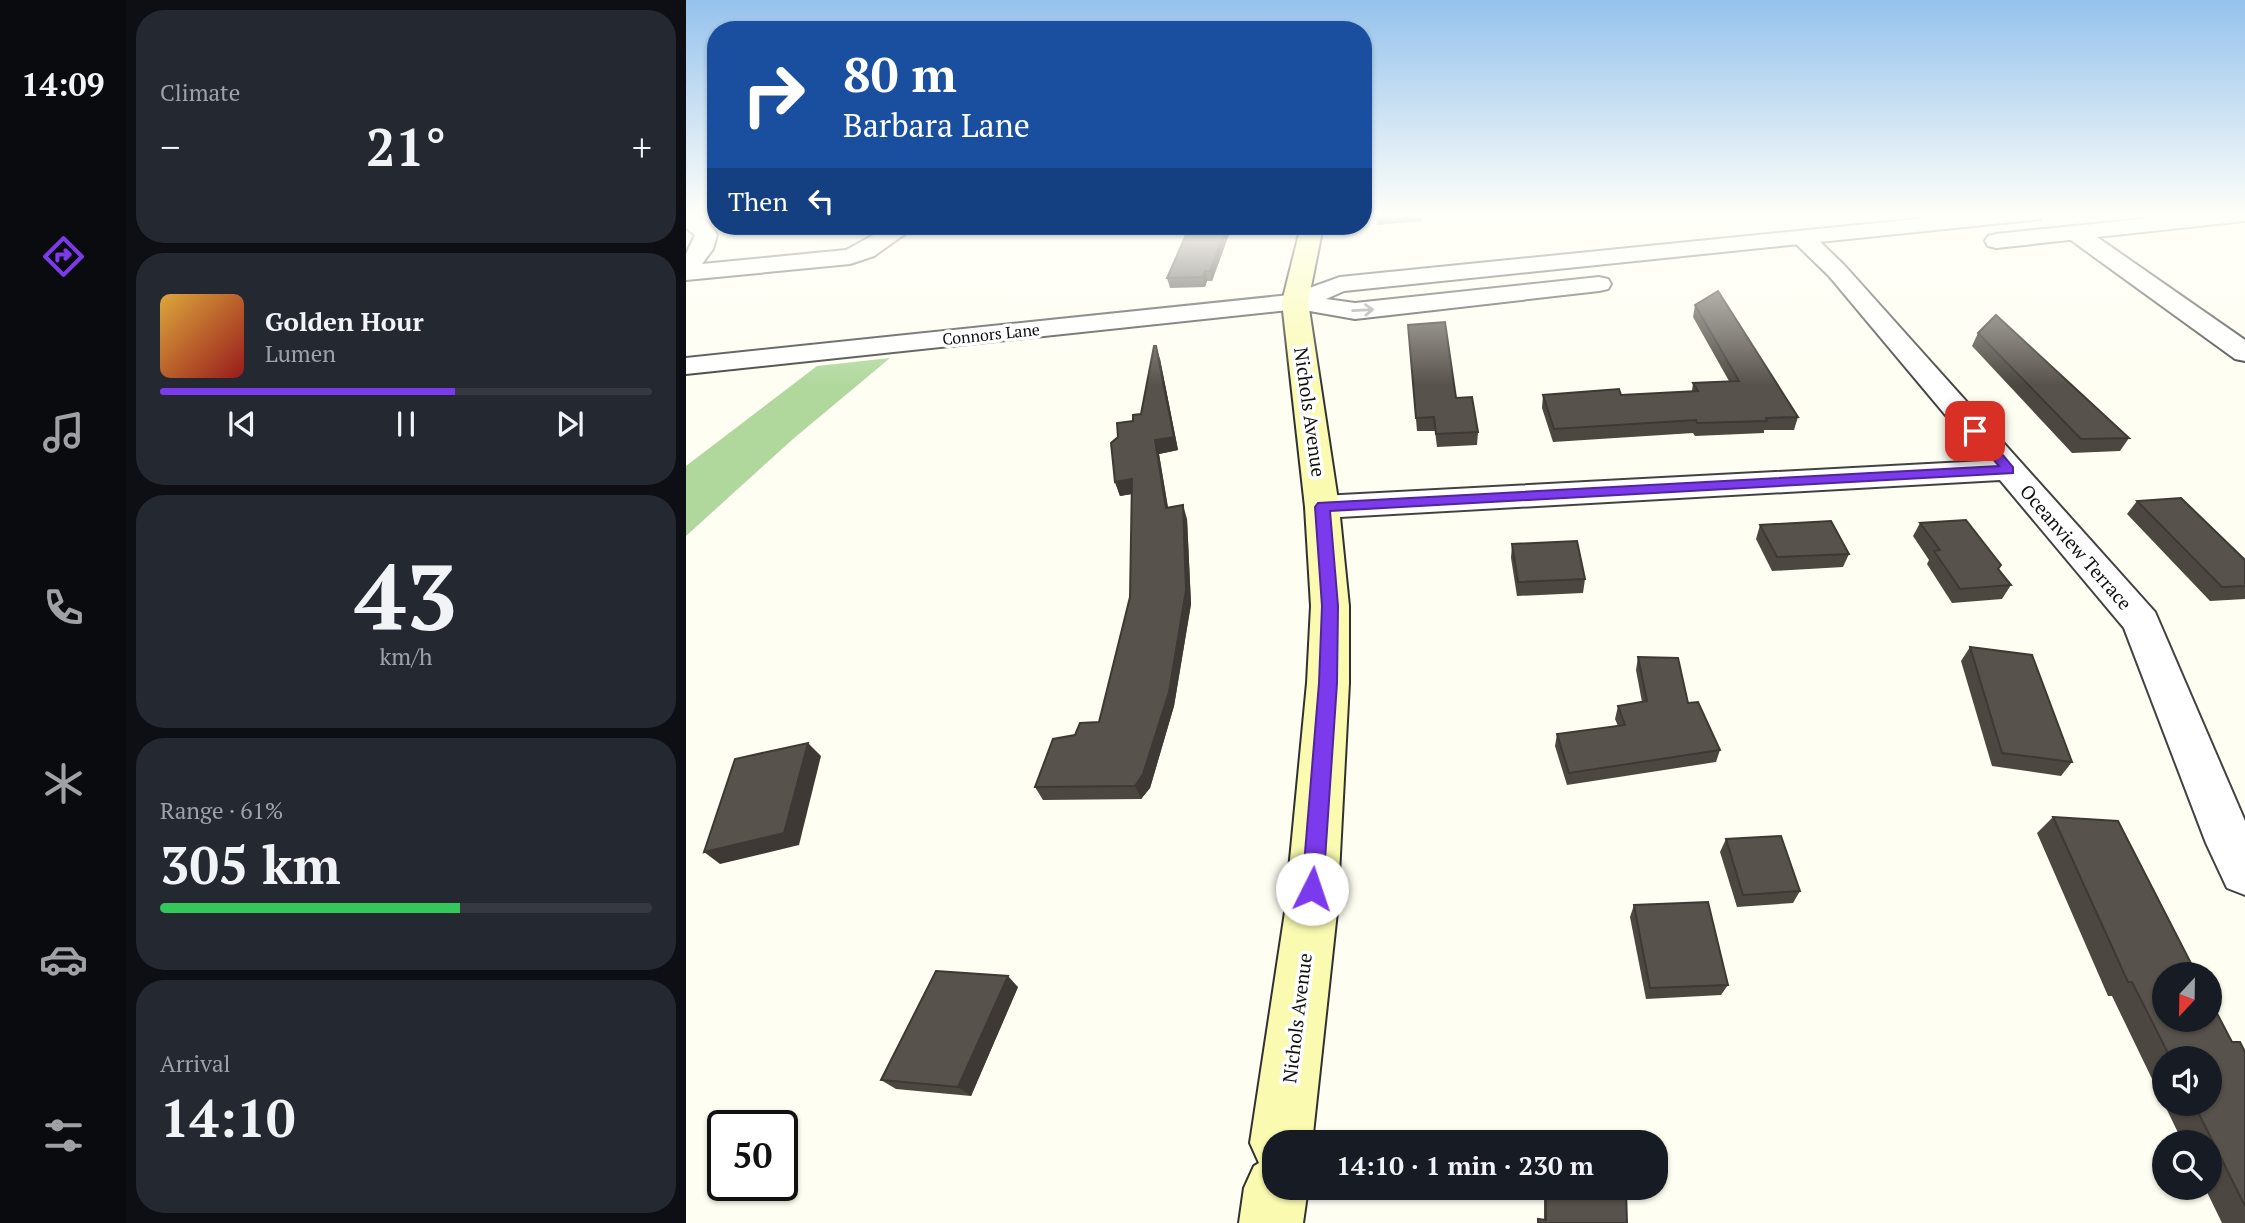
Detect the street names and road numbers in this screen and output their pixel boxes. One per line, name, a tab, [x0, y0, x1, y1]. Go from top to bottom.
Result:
street label: Connors Lane	[941, 318, 1041, 350]
street label: Nichols Avenue	[1289, 346, 1332, 478]
street label: Oceanview Terrace	[2015, 479, 2138, 615]
street label: Nichols Avenue	[1276, 952, 1317, 1084]

